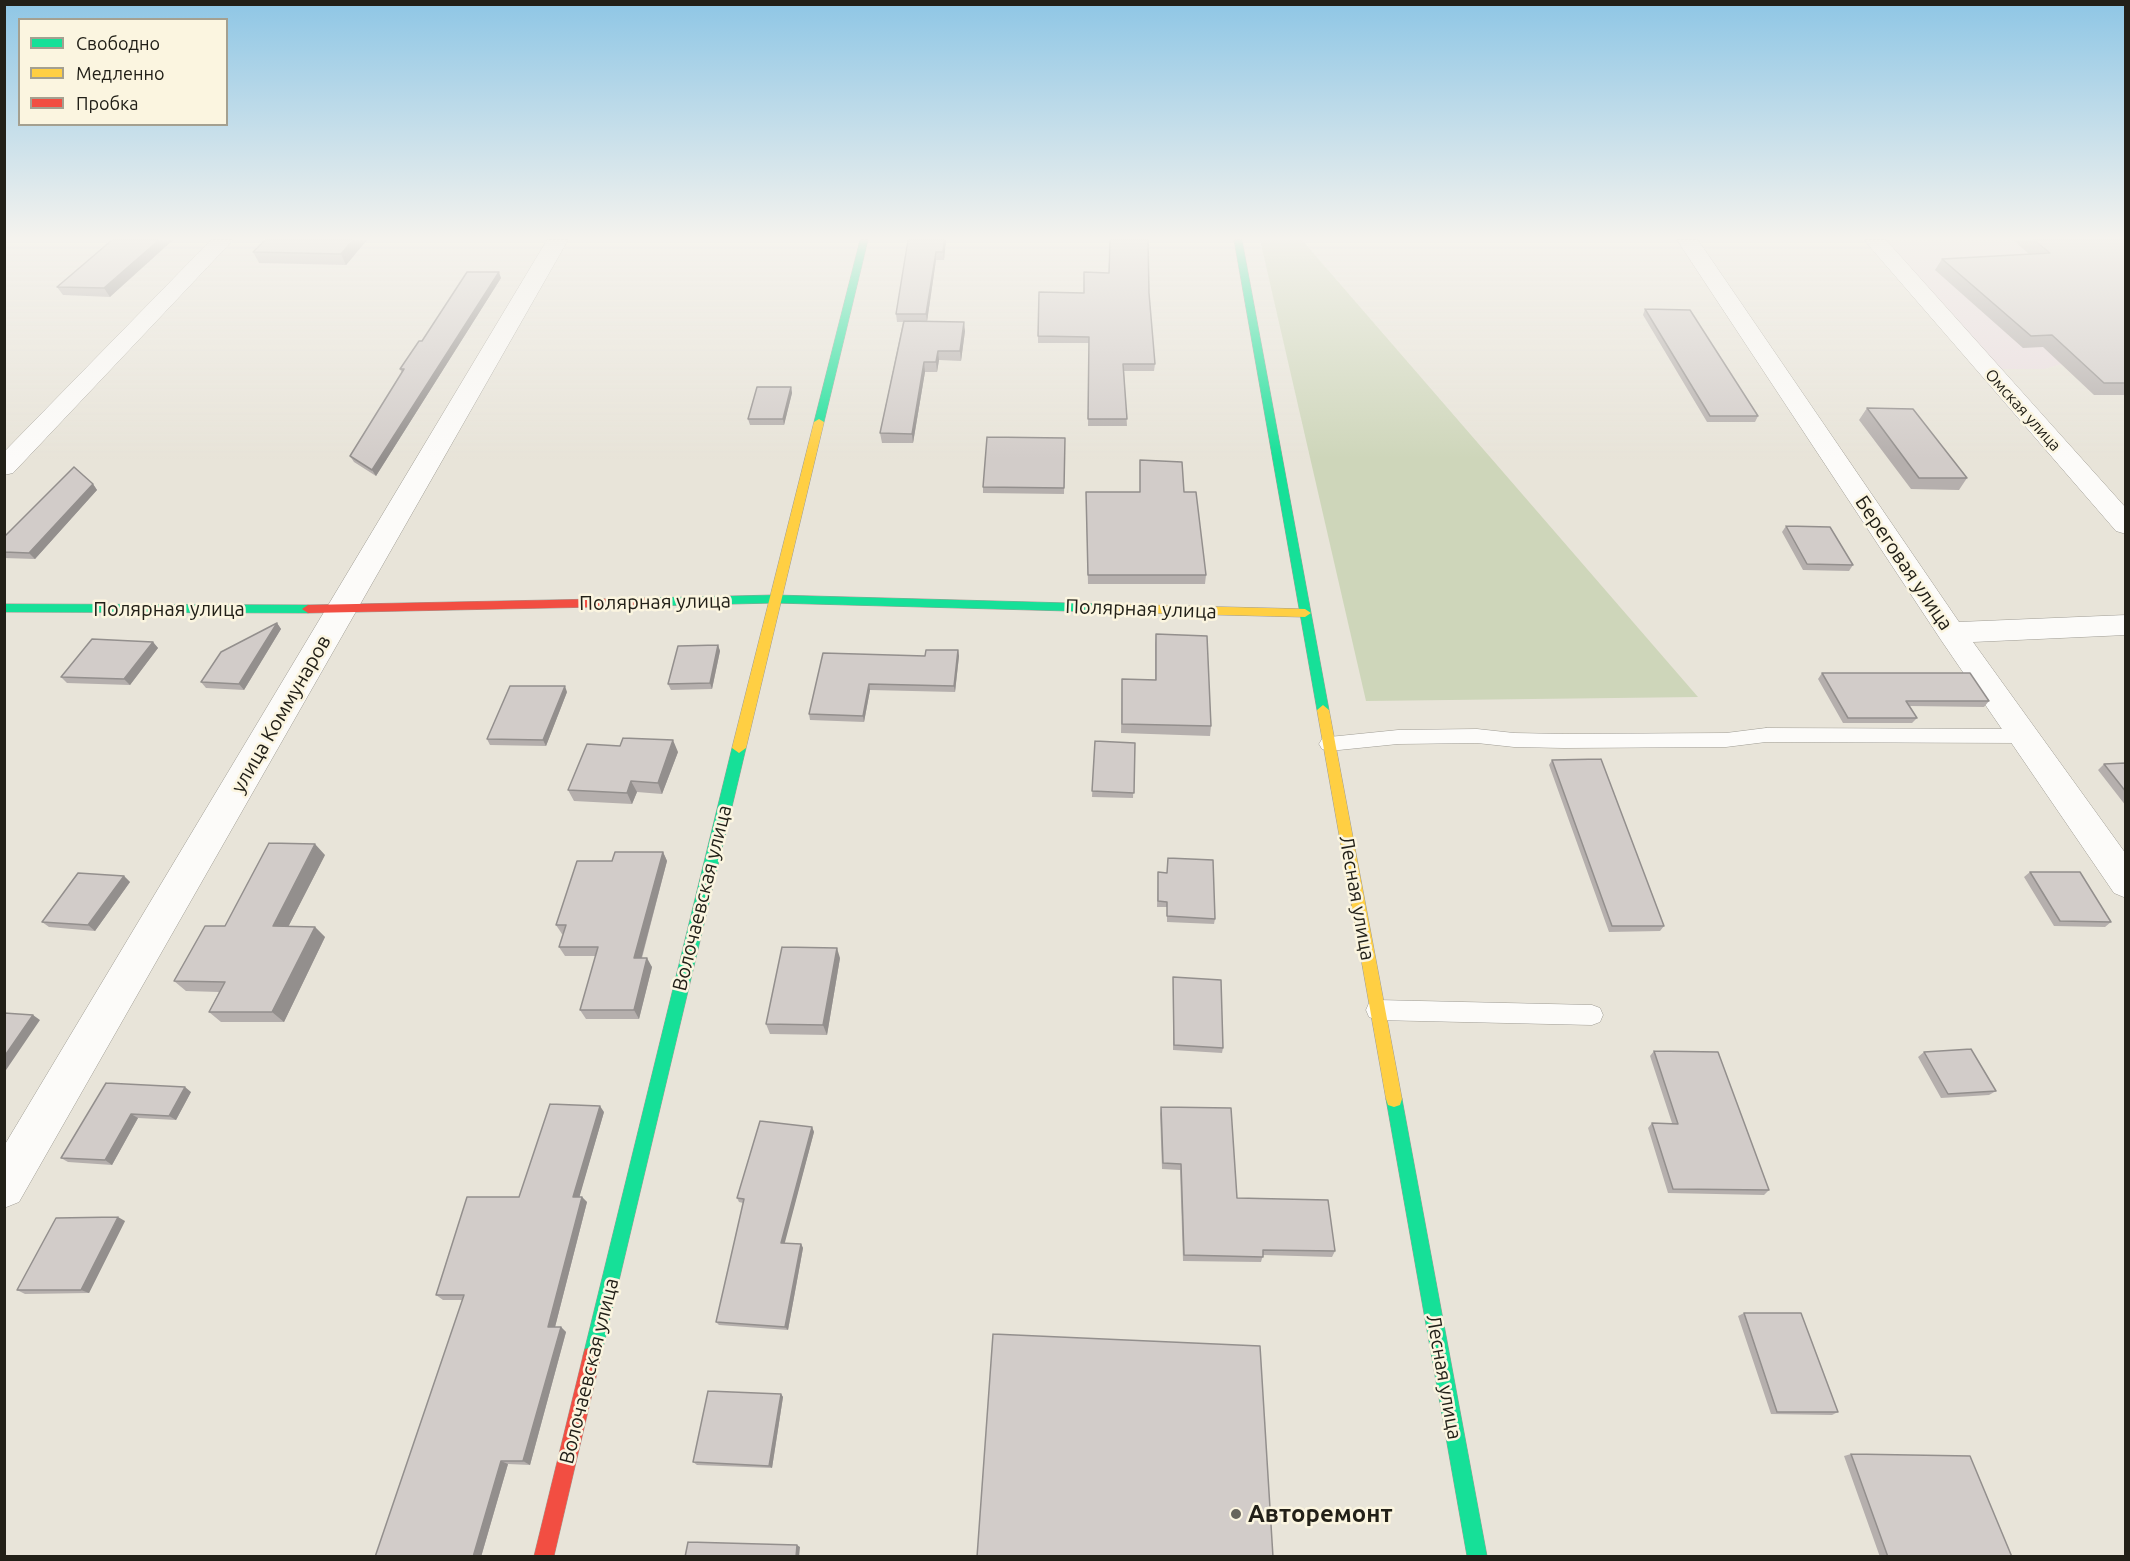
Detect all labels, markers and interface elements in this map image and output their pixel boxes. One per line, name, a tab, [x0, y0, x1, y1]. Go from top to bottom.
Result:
legend	[18, 18, 228, 126]
text: Свободно	[76, 33, 160, 53]
text: Медленно	[76, 63, 165, 83]
text: Пробка	[76, 93, 139, 113]
street label: Омская улица	[1981, 365, 2065, 455]
street label: Береговая улица	[1850, 491, 1958, 635]
street label: Полярная улица	[579, 589, 731, 615]
street label: Полярная улица	[1065, 594, 1217, 624]
street label: Полярная улица	[93, 597, 245, 621]
street label: улица Коммунаров	[226, 631, 336, 797]
street label: Волочаевская улица	[667, 803, 737, 993]
street label: Лесная улица	[1334, 834, 1380, 962]
street label: Волочаевская улица	[554, 1276, 624, 1466]
street label: Лесная улица	[1421, 1313, 1467, 1441]
place label: Авторемонт	[1248, 1500, 1393, 1528]
marker: Авторемонт	[1229, 1507, 1243, 1521]

